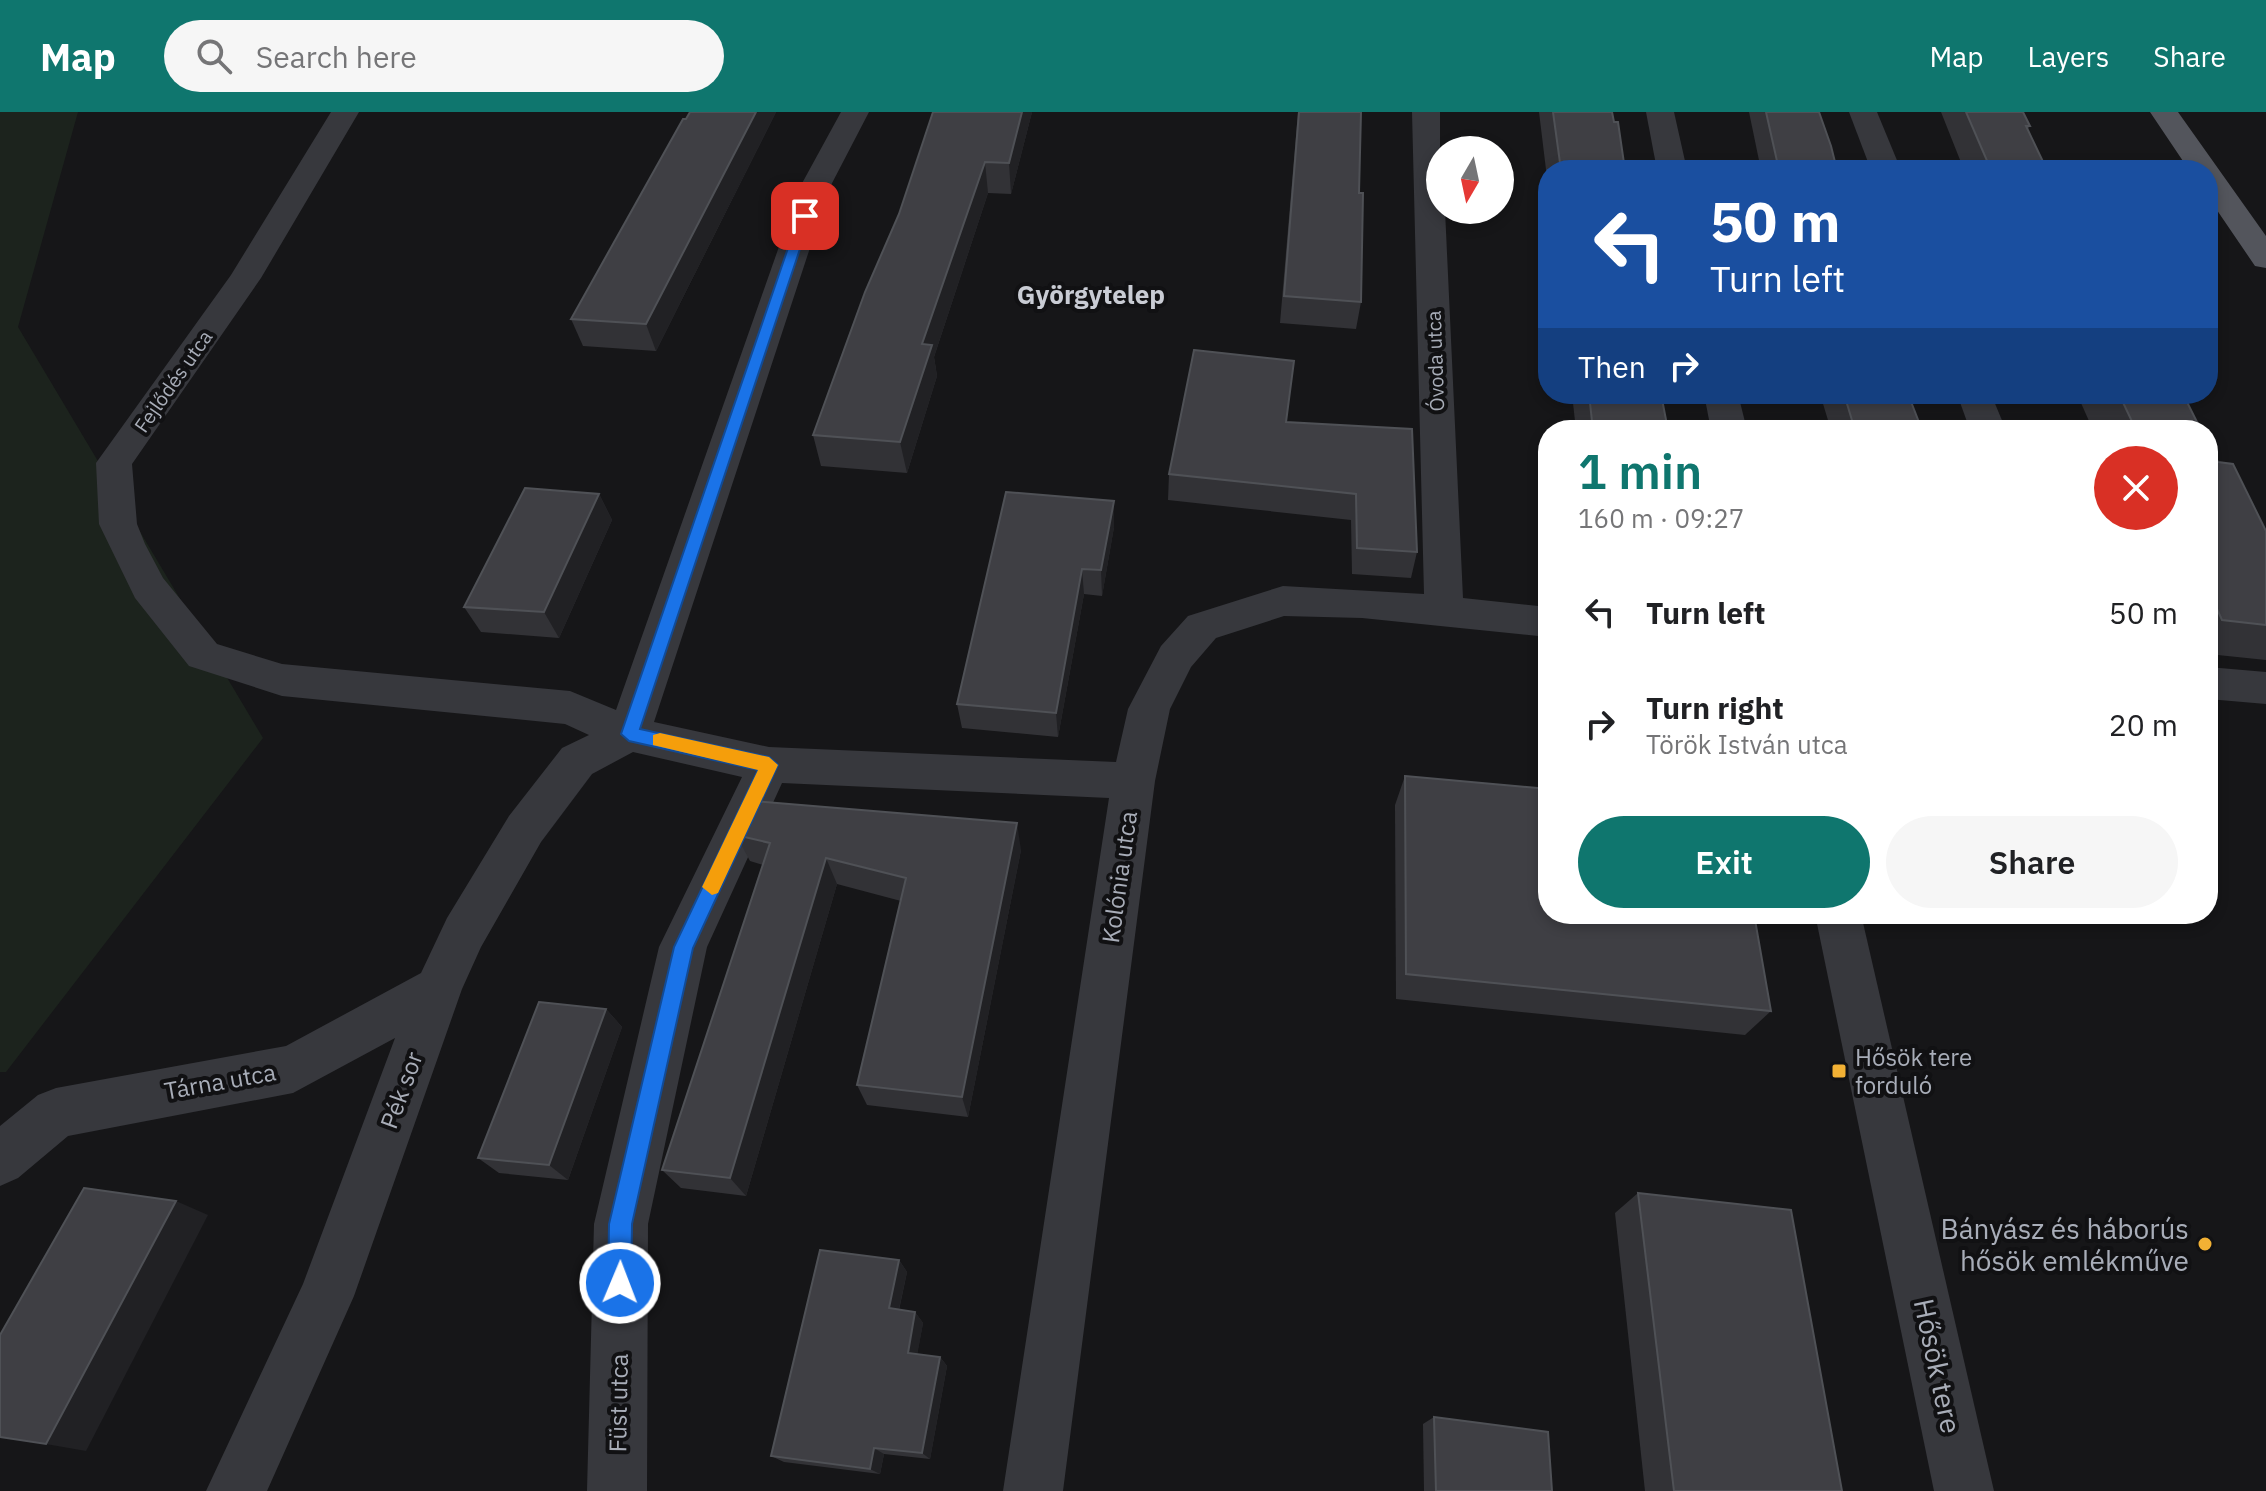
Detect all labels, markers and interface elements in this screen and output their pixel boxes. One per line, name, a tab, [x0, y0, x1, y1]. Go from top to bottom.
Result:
search box	[164, 20, 724, 92]
text: Map	[40, 32, 116, 81]
icon: search	[192, 34, 236, 78]
text: Search here	[256, 37, 417, 76]
text: Map	[1929, 38, 1983, 75]
text: Layers	[2027, 38, 2109, 75]
text: Share	[2153, 38, 2226, 75]
north arrow	[1426, 136, 1514, 224]
map controls	[1426, 136, 1514, 224]
pin	[771, 182, 839, 250]
text: 50 m	[1710, 185, 1840, 257]
icon: left	[1578, 192, 1682, 296]
icon: arrive	[783, 194, 827, 238]
text: Turn left	[1710, 255, 1845, 302]
district label: Györgytelep	[1017, 277, 1165, 311]
street label: Óvoda utca	[1420, 310, 1450, 412]
street label: Fejlődés utca	[128, 324, 218, 438]
icon: right	[1662, 344, 1706, 388]
text: Then	[1578, 347, 1646, 386]
text: 1 min	[1578, 440, 1702, 502]
button: close	[2094, 446, 2178, 530]
text: 160 m · 09:27	[1578, 501, 1744, 535]
icon: left	[1578, 590, 1622, 634]
text: Turn left	[1646, 593, 1765, 632]
text: 50 m	[2109, 593, 2178, 632]
text: Turn right	[1646, 688, 1784, 727]
icon: right	[1578, 702, 1622, 746]
text: 20 m	[2109, 705, 2178, 744]
text: Török István utca	[1646, 727, 1848, 761]
street label: Kolónia utca	[1094, 809, 1144, 945]
button: Exit	[1578, 816, 1870, 908]
button: Share	[1886, 816, 2178, 908]
place label: Hősök tere forduló	[1855, 1041, 1972, 1101]
street label: Pék sor	[372, 1047, 430, 1133]
street label: Tárna utca	[162, 1055, 278, 1107]
marker: Hősök tere forduló	[1830, 1062, 1848, 1080]
place label: Bányász és háborús hősök emlékműve	[1940, 1210, 2189, 1279]
marker: Bányász és háborús hősök emlékműve	[2196, 1235, 2214, 1253]
position arrow	[578, 1241, 662, 1325]
street label: Hősök tere	[1906, 1295, 1970, 1437]
street label: Füst utca	[601, 1353, 635, 1453]

